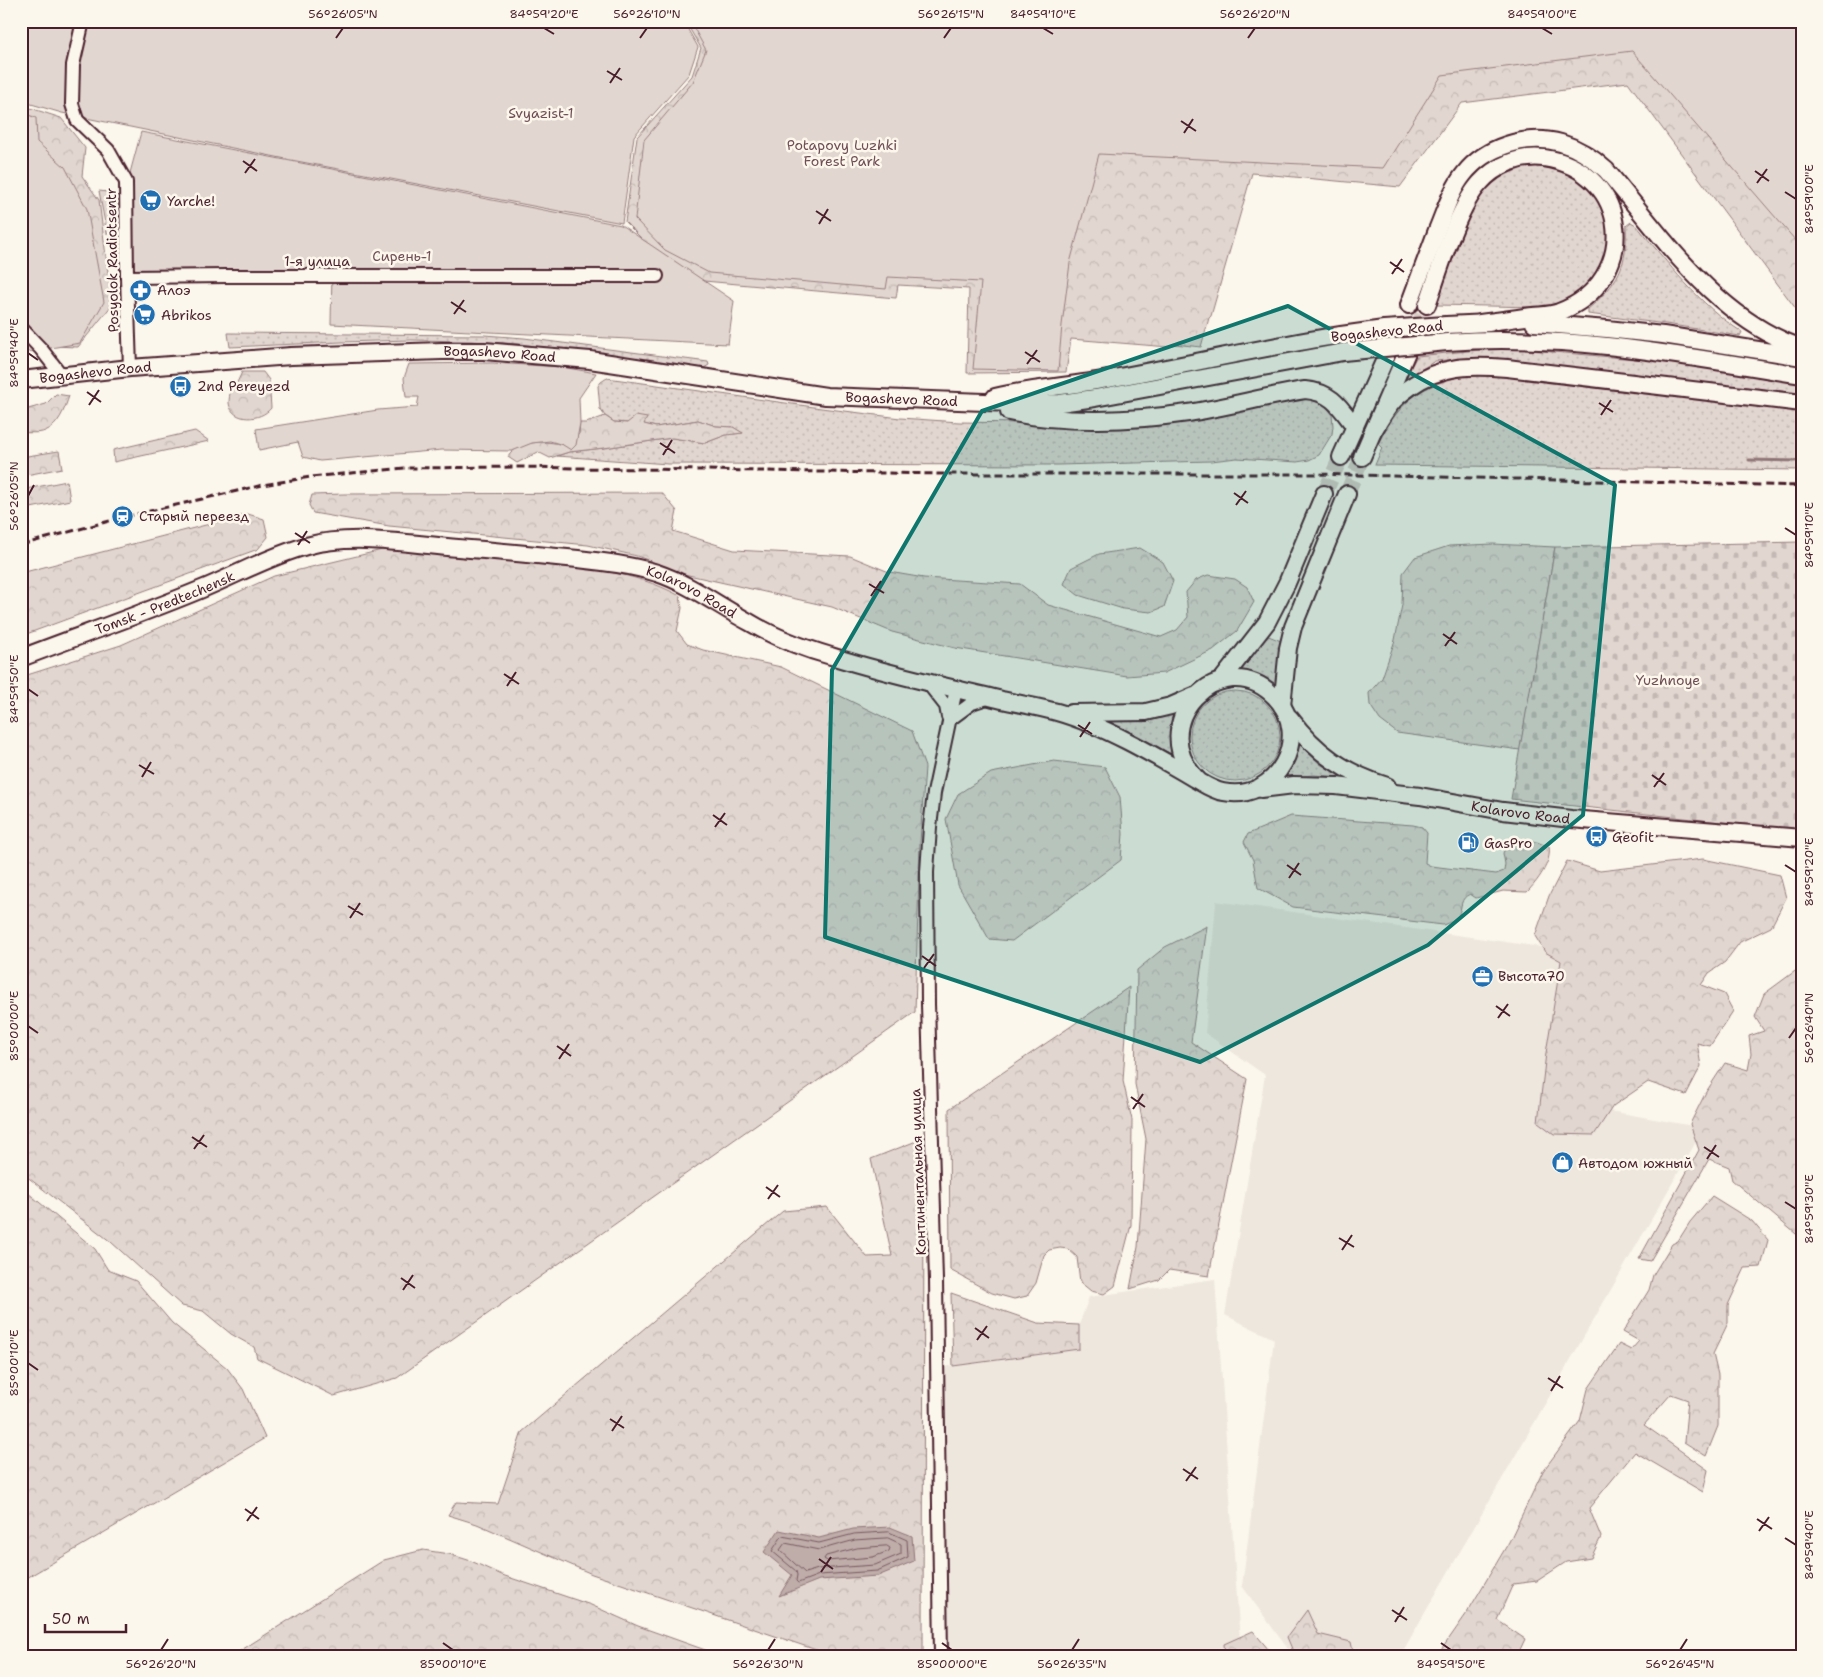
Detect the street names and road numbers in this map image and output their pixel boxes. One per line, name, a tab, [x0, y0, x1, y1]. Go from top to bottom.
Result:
street label: Posyolok Radiotsentr	[102, 187, 122, 333]
street label: 1-я улица	[284, 252, 350, 270]
street label: Bogashevo Road	[1330, 316, 1444, 346]
street label: Bogashevo Road	[443, 342, 557, 366]
street label: Bogashevo Road	[39, 357, 152, 387]
street label: Bogashevo Road	[845, 388, 958, 410]
street label: Kolarovo Road	[644, 561, 740, 622]
street label: Tomsk - Predtechensk	[92, 567, 237, 639]
street label: Kolarovo Road	[1470, 796, 1571, 828]
street label: Континентальная улица	[906, 1088, 930, 1256]

